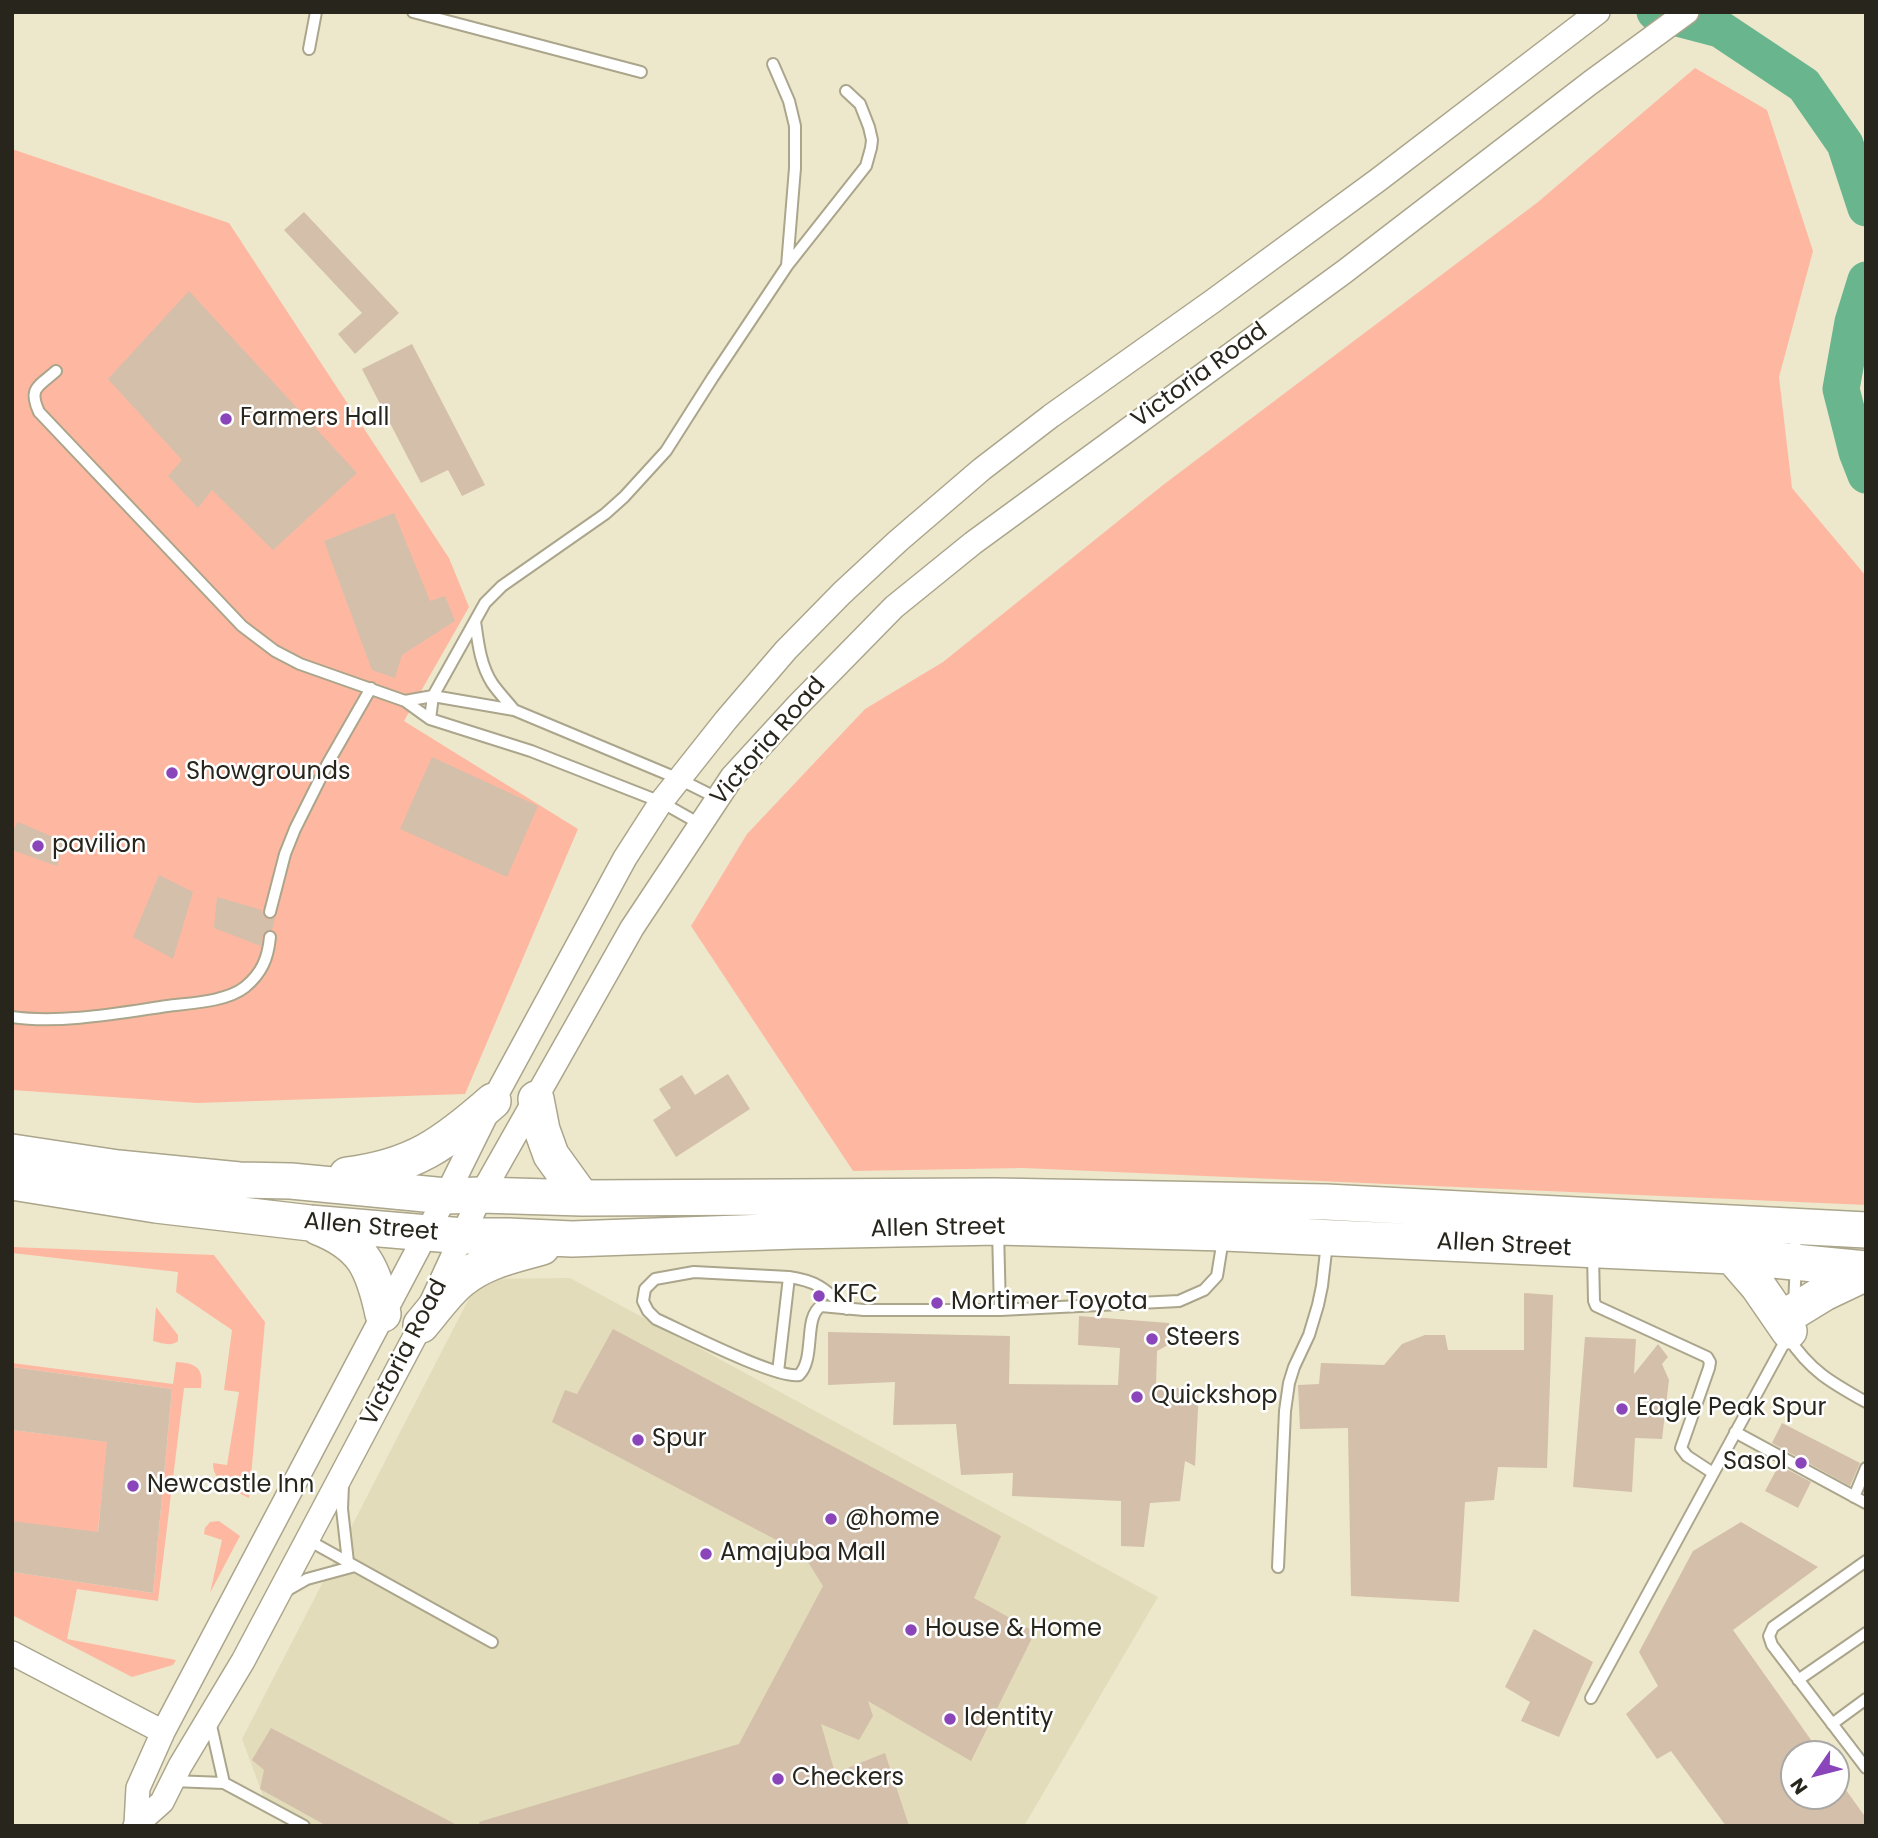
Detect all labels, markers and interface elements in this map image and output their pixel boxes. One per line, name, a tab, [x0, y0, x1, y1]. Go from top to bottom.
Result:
street label: Victoria Road	[1127, 317, 1273, 435]
place label: Farmers Hall	[240, 405, 389, 433]
marker: Farmers Hall	[218, 411, 234, 427]
street label: Victoria Road	[705, 672, 833, 812]
place label: Showgrounds	[186, 759, 350, 787]
marker: Showgrounds	[164, 765, 180, 781]
place label: pavilion	[52, 832, 146, 860]
marker: pavilion	[30, 838, 46, 854]
street label: Allen Street	[303, 1208, 439, 1248]
street label: Allen Street	[870, 1213, 1006, 1245]
street label: Allen Street	[1436, 1228, 1572, 1264]
street label: Victoria Road	[356, 1275, 454, 1431]
place label: KFC	[833, 1282, 878, 1310]
marker: KFC	[811, 1288, 827, 1304]
place label: Mortimer Toyota	[951, 1289, 1148, 1317]
marker: Mortimer Toyota	[929, 1295, 945, 1311]
place label: Steers	[1166, 1325, 1240, 1353]
marker: Steers	[1144, 1331, 1160, 1347]
place label: Quickshop	[1151, 1383, 1278, 1411]
marker: Quickshop	[1129, 1389, 1145, 1405]
place label: Eagle Peak Spur	[1636, 1395, 1826, 1423]
marker: Eagle Peak Spur	[1614, 1401, 1630, 1417]
place label: Spur	[652, 1426, 707, 1454]
marker: Spur	[630, 1432, 646, 1448]
place label: Sasol	[1723, 1449, 1787, 1477]
marker: Sasol	[1793, 1455, 1809, 1471]
place label: Newcastle Inn	[147, 1472, 314, 1500]
marker: Newcastle Inn	[125, 1478, 141, 1494]
place label: @home	[845, 1505, 940, 1533]
marker: @home	[823, 1511, 839, 1527]
place label: Amajuba Mall	[720, 1540, 886, 1568]
marker: Amajuba Mall	[698, 1546, 714, 1562]
place label: House & Home	[925, 1616, 1102, 1644]
marker: House & Home	[903, 1622, 919, 1638]
place label: Identity	[964, 1705, 1053, 1733]
marker: Identity	[942, 1711, 958, 1727]
north arrow	[1780, 1740, 1850, 1810]
place label: Checkers	[792, 1765, 904, 1793]
marker: Checkers	[770, 1771, 786, 1787]
text: N	[1784, 1773, 1814, 1800]

